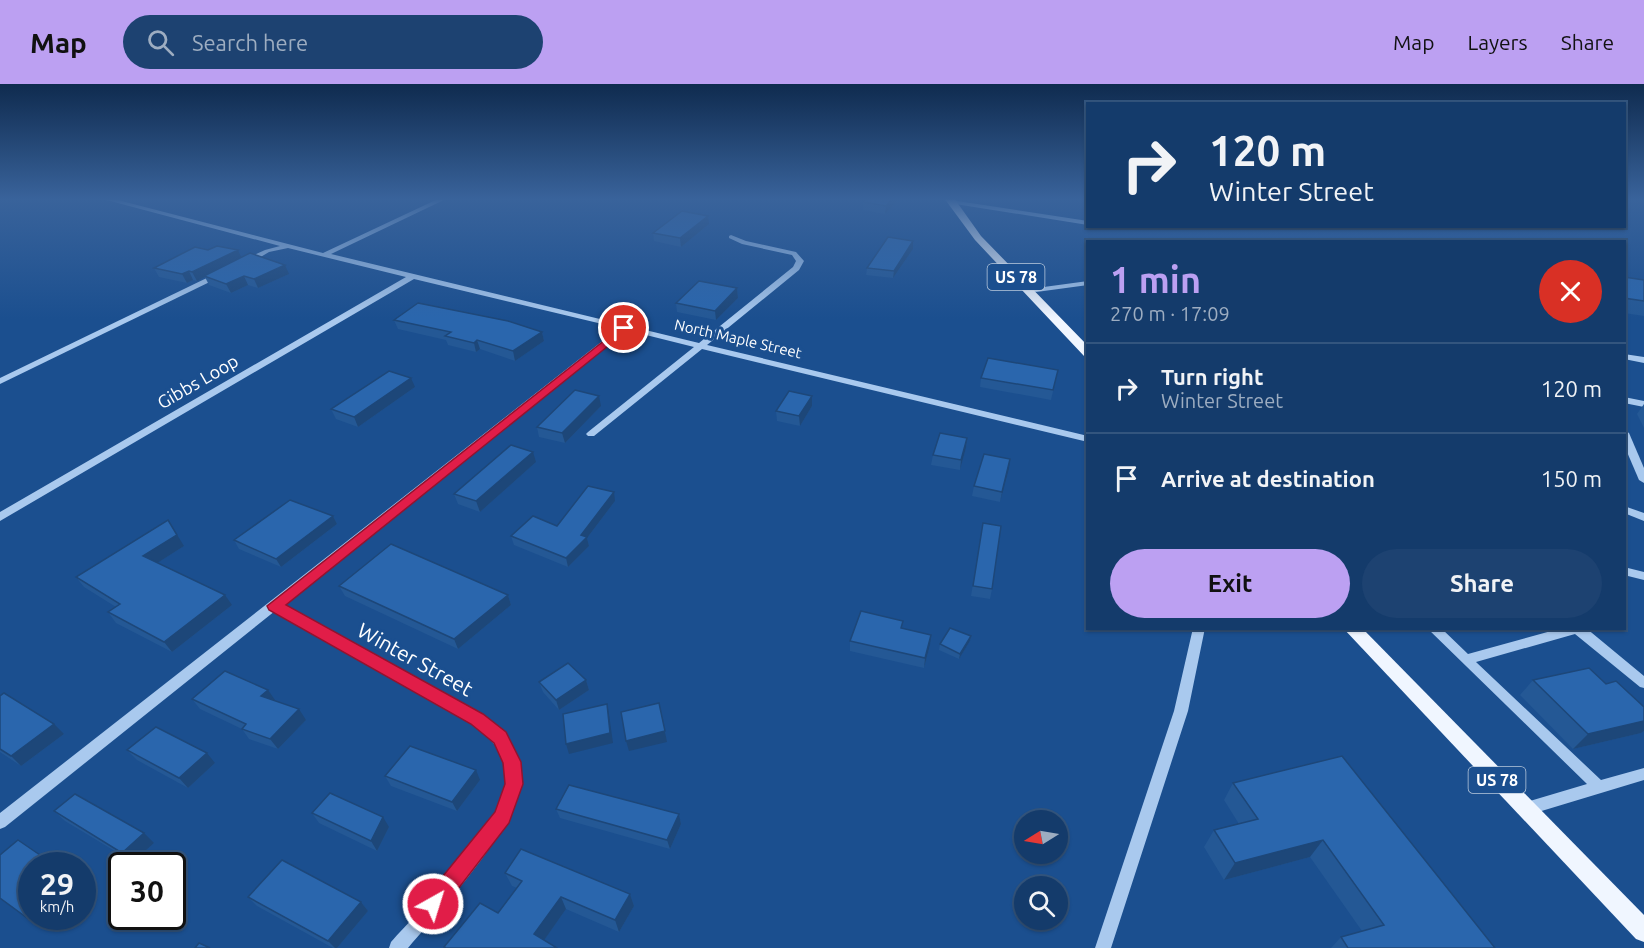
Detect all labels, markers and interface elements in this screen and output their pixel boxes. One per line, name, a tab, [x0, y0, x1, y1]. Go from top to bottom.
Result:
search box	[123, 15, 543, 69]
icon: search	[144, 26, 177, 59]
text: Map	[30, 27, 87, 58]
text: Search here	[192, 30, 308, 55]
text: Map	[1393, 30, 1434, 54]
text: Layers	[1467, 30, 1528, 54]
text: Share	[1561, 30, 1614, 54]
icon: right	[1110, 126, 1188, 204]
text: 120 m	[1209, 127, 1326, 174]
text: Winter Street	[1209, 176, 1374, 206]
text: 1 min	[1110, 259, 1201, 300]
button: close	[1539, 260, 1602, 323]
road number: US 78	[988, 264, 1044, 290]
pin	[598, 302, 649, 353]
text: 270 m · 17:09	[1110, 302, 1230, 325]
icon: arrive	[607, 311, 640, 344]
street label: North Maple Street	[673, 316, 804, 361]
street label: Gibbs Loop	[154, 350, 241, 412]
text: Turn right	[1161, 364, 1263, 389]
icon: right	[1110, 372, 1143, 405]
text: 120 m	[1541, 376, 1602, 401]
text: Winter Street	[1161, 389, 1283, 412]
icon: arrive	[1110, 462, 1143, 495]
text: Arrive at destination	[1161, 466, 1375, 491]
text: 150 m	[1541, 466, 1602, 491]
button: Exit	[1110, 549, 1350, 618]
button: Share	[1362, 549, 1602, 618]
street label: Winter Street	[354, 618, 477, 701]
road number: US 78	[1468, 767, 1526, 793]
north arrow	[1014, 810, 1068, 864]
map controls	[1014, 810, 1068, 930]
speed limit sign: 30	[108, 852, 186, 930]
text: 29	[40, 867, 74, 901]
position arrow	[401, 872, 465, 936]
button: search	[1014, 876, 1068, 930]
text: km/h	[40, 898, 74, 915]

